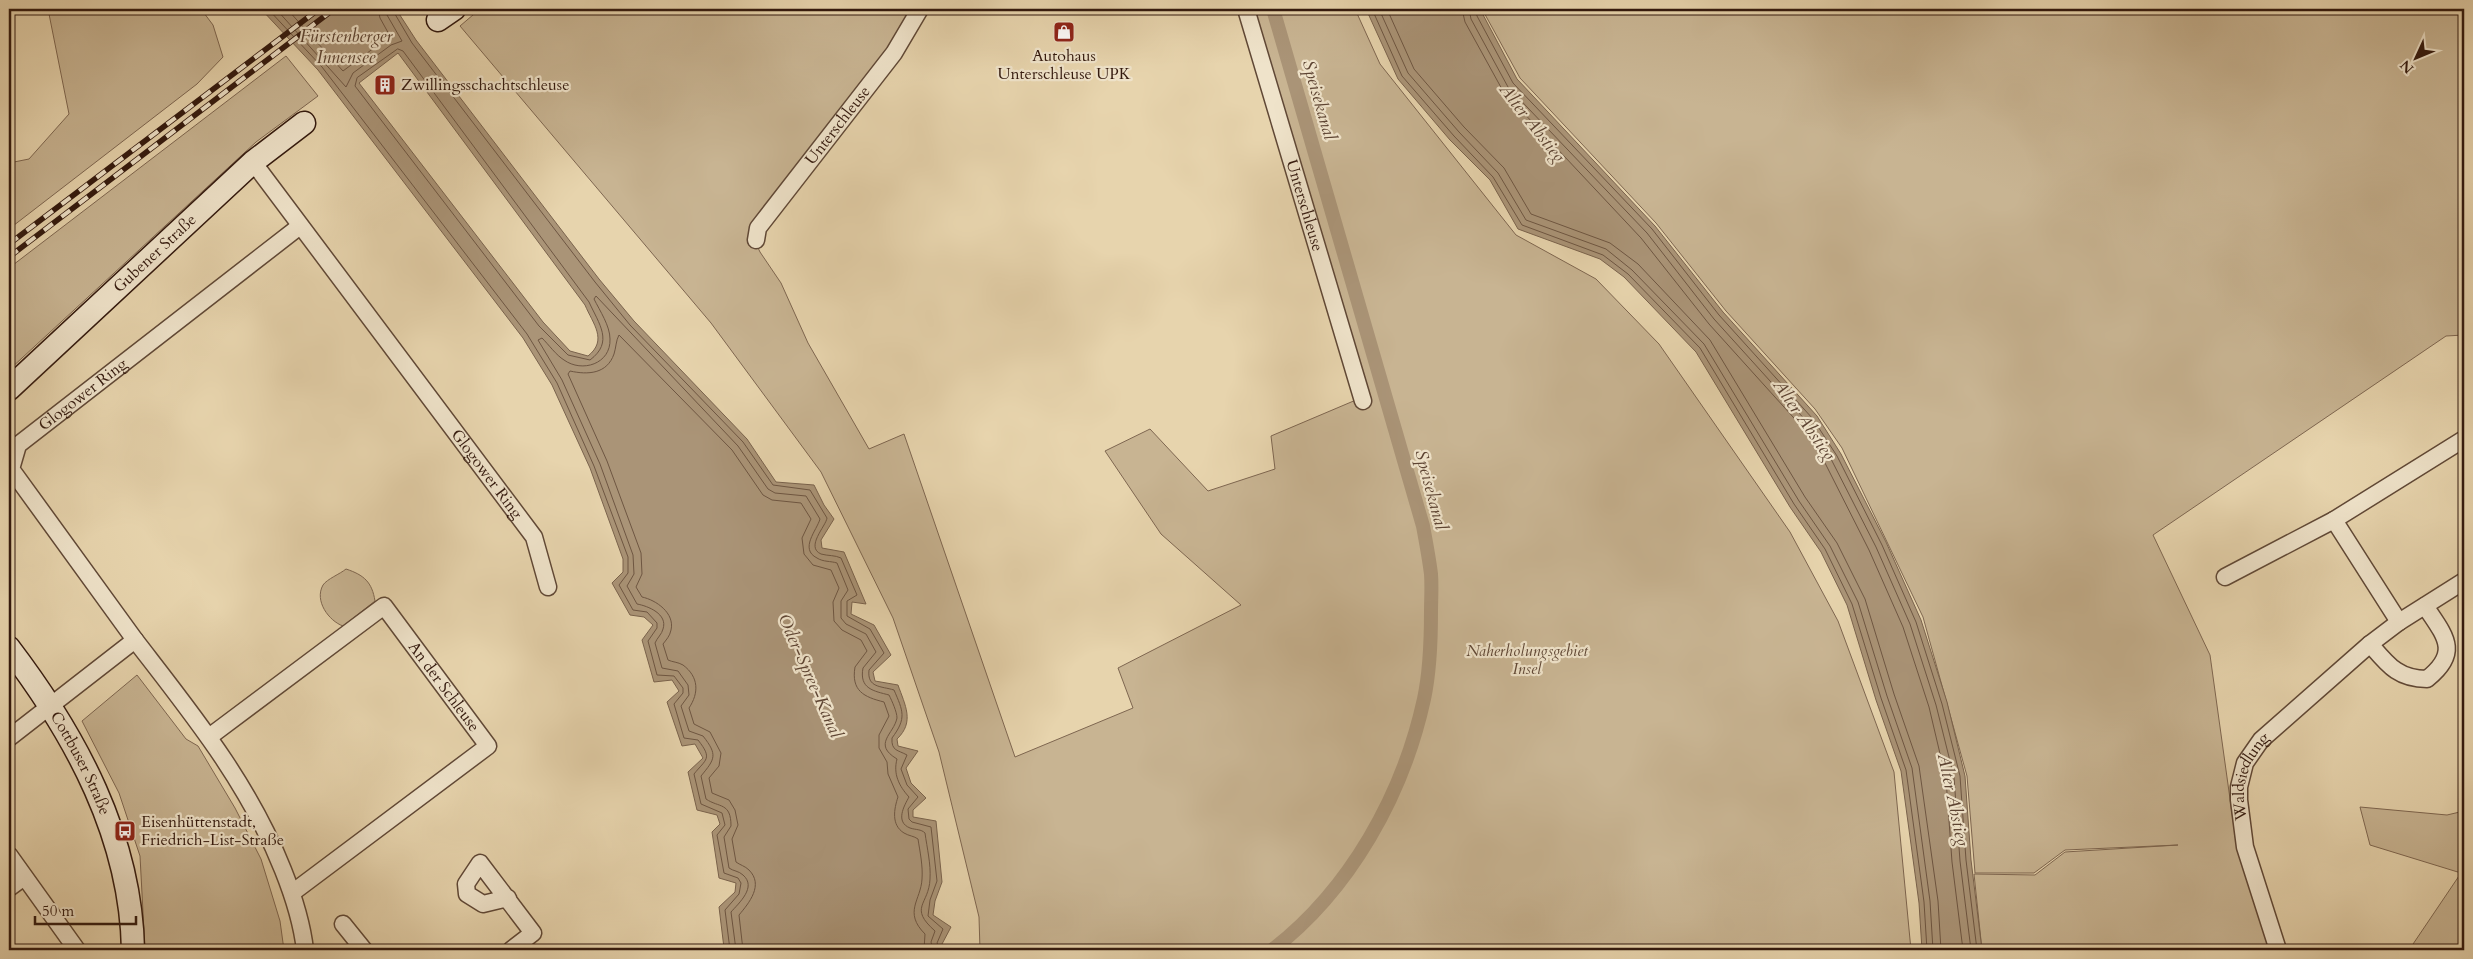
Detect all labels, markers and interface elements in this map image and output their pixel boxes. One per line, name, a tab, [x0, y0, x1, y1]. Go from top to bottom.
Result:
shop icon: Autohaus Unterschleuse UPK	[1052, 20, 1076, 44]
water label: Fürstenberger Innensee	[300, 24, 393, 70]
north arrow	[2390, 32, 2440, 82]
place label: Autohaus Unterschleuse UPK	[997, 45, 1131, 85]
text: N	[2396, 56, 2418, 78]
water label: Speisekanal	[1296, 57, 1343, 144]
building icon: Zwillingsschachtschleuse	[373, 73, 397, 97]
place label: Zwillingsschachtschleuse	[401, 74, 569, 96]
water label: Alter Abstieg	[1493, 77, 1571, 168]
street label: Unterschleuse	[800, 81, 875, 170]
street label: Unterschleuse	[1281, 157, 1329, 254]
street label: Gubener Straße	[108, 209, 201, 298]
street label: Glogower Ring	[34, 353, 132, 436]
water label: Alter Abstieg	[1766, 373, 1841, 466]
street label: Glogower Ring	[446, 425, 528, 524]
water label: Speisekanal	[1408, 447, 1454, 534]
water label: Oder-Spree-Kanal	[771, 610, 849, 743]
street label: An der Schleuse	[403, 637, 485, 736]
park label: Naherholungsgebiet Insel	[1466, 640, 1588, 680]
street label: Cottbuser Straße	[45, 707, 116, 818]
street label: Waldsiedlung	[2228, 727, 2274, 823]
water label: Alter Abstieg	[1931, 750, 1975, 849]
place label: Eisenhüttenstadt, Friedrich-List-Straße	[141, 811, 284, 851]
bus stop icon: Eisenhüttenstadt, Friedrich-List-Straße	[113, 819, 137, 843]
scale bar	[35, 894, 136, 926]
text: 50 m	[42, 901, 74, 921]

